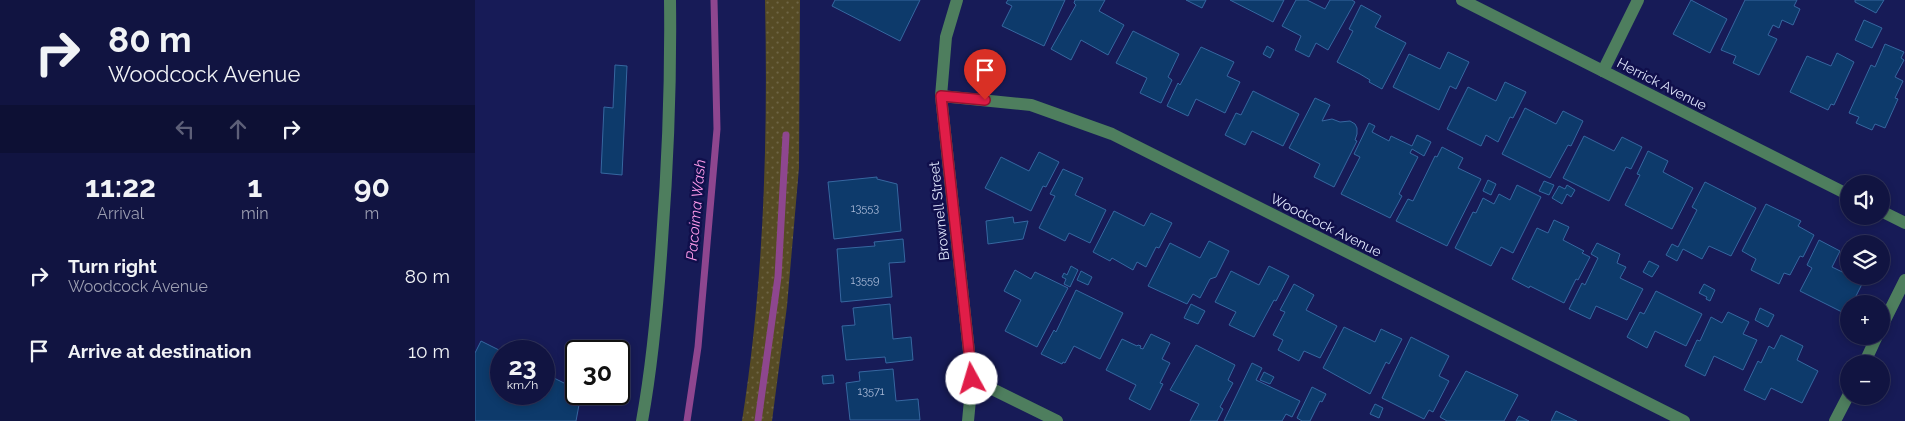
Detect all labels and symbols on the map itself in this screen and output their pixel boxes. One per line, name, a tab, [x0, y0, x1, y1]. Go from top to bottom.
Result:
pin	[964, 49, 1006, 100]
street label: Herrick Avenue	[1614, 54, 1710, 114]
water label: Pacoima Wash	[683, 159, 709, 261]
street label: Brownell Street	[926, 160, 952, 261]
street label: Woodcock Avenue	[1268, 190, 1384, 260]
house number: 13553	[851, 202, 879, 215]
house number: 13559	[850, 274, 880, 287]
speed limit sign: 30	[565, 340, 630, 405]
position arrow	[945, 352, 997, 404]
house number: 13571	[857, 385, 885, 398]

